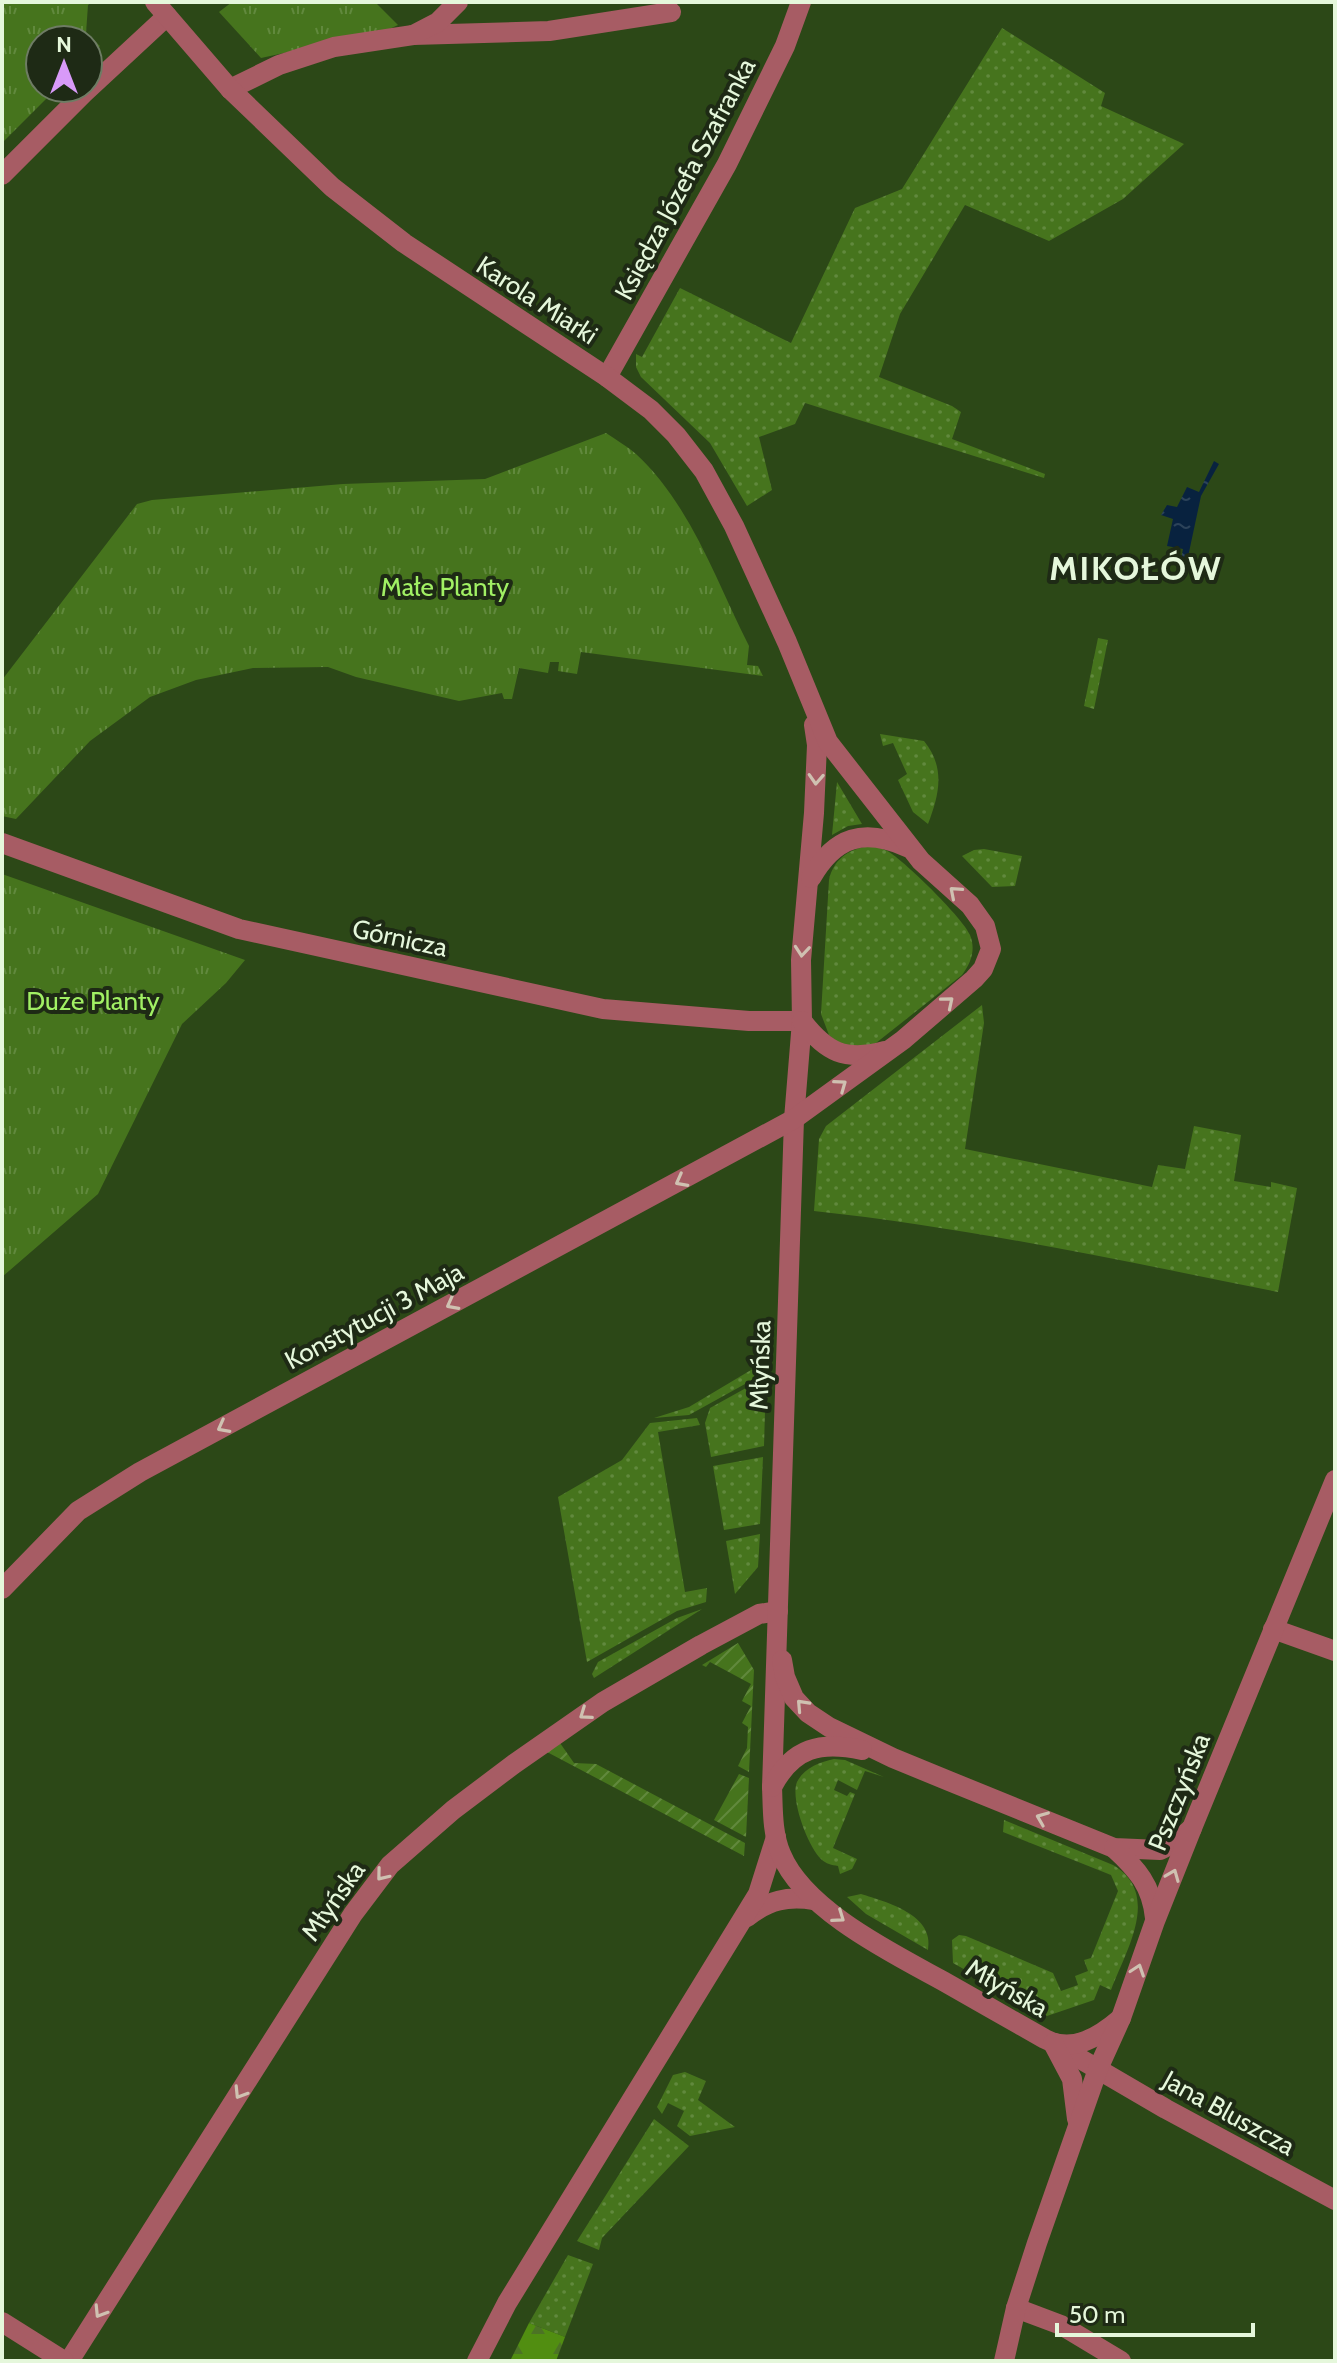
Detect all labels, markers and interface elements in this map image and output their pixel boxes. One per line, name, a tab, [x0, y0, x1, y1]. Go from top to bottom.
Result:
north arrow	[24, 24, 104, 104]
text: N	[56, 31, 72, 58]
street label: Księdza Józefa Szafranka	[608, 52, 762, 305]
street label: Karola Miarki	[470, 249, 604, 351]
district label: MIKOŁÓW	[1049, 547, 1223, 589]
park label: Małe Planty	[381, 571, 509, 603]
one-way arrow	[807, 773, 824, 786]
one-way arrow	[950, 887, 965, 902]
street label: Górnicza	[350, 912, 451, 964]
one-way arrow	[794, 945, 811, 958]
park label: Duże Planty	[26, 985, 160, 1017]
one-way arrow	[939, 997, 953, 1011]
one-way arrow	[832, 1080, 847, 1094]
one-way arrow	[675, 1171, 689, 1186]
street label: Konstytucji 3 Maja	[279, 1255, 469, 1377]
one-way arrow	[446, 1294, 460, 1309]
street label: Młyńska	[742, 1319, 778, 1410]
one-way arrow	[217, 1417, 232, 1433]
one-way arrow	[797, 1700, 812, 1714]
one-way arrow	[579, 1704, 593, 1719]
street label: Pszczyńska	[1141, 1728, 1217, 1855]
one-way arrow	[1036, 1812, 1050, 1828]
street label: Młyńska	[294, 1855, 372, 1947]
one-way arrow	[377, 1866, 391, 1881]
one-way arrow	[1163, 1869, 1180, 1883]
one-way arrow	[831, 1908, 845, 1922]
street label: Młyńska	[960, 1952, 1054, 2025]
one-way arrow	[1128, 1963, 1145, 1977]
street label: Jana Bluszcza	[1156, 2063, 1301, 2163]
one-way arrow	[234, 2084, 249, 2099]
scale bar	[1057, 2287, 1253, 2337]
text: 50 m	[1069, 2300, 1125, 2329]
one-way arrow	[95, 2304, 110, 2318]

